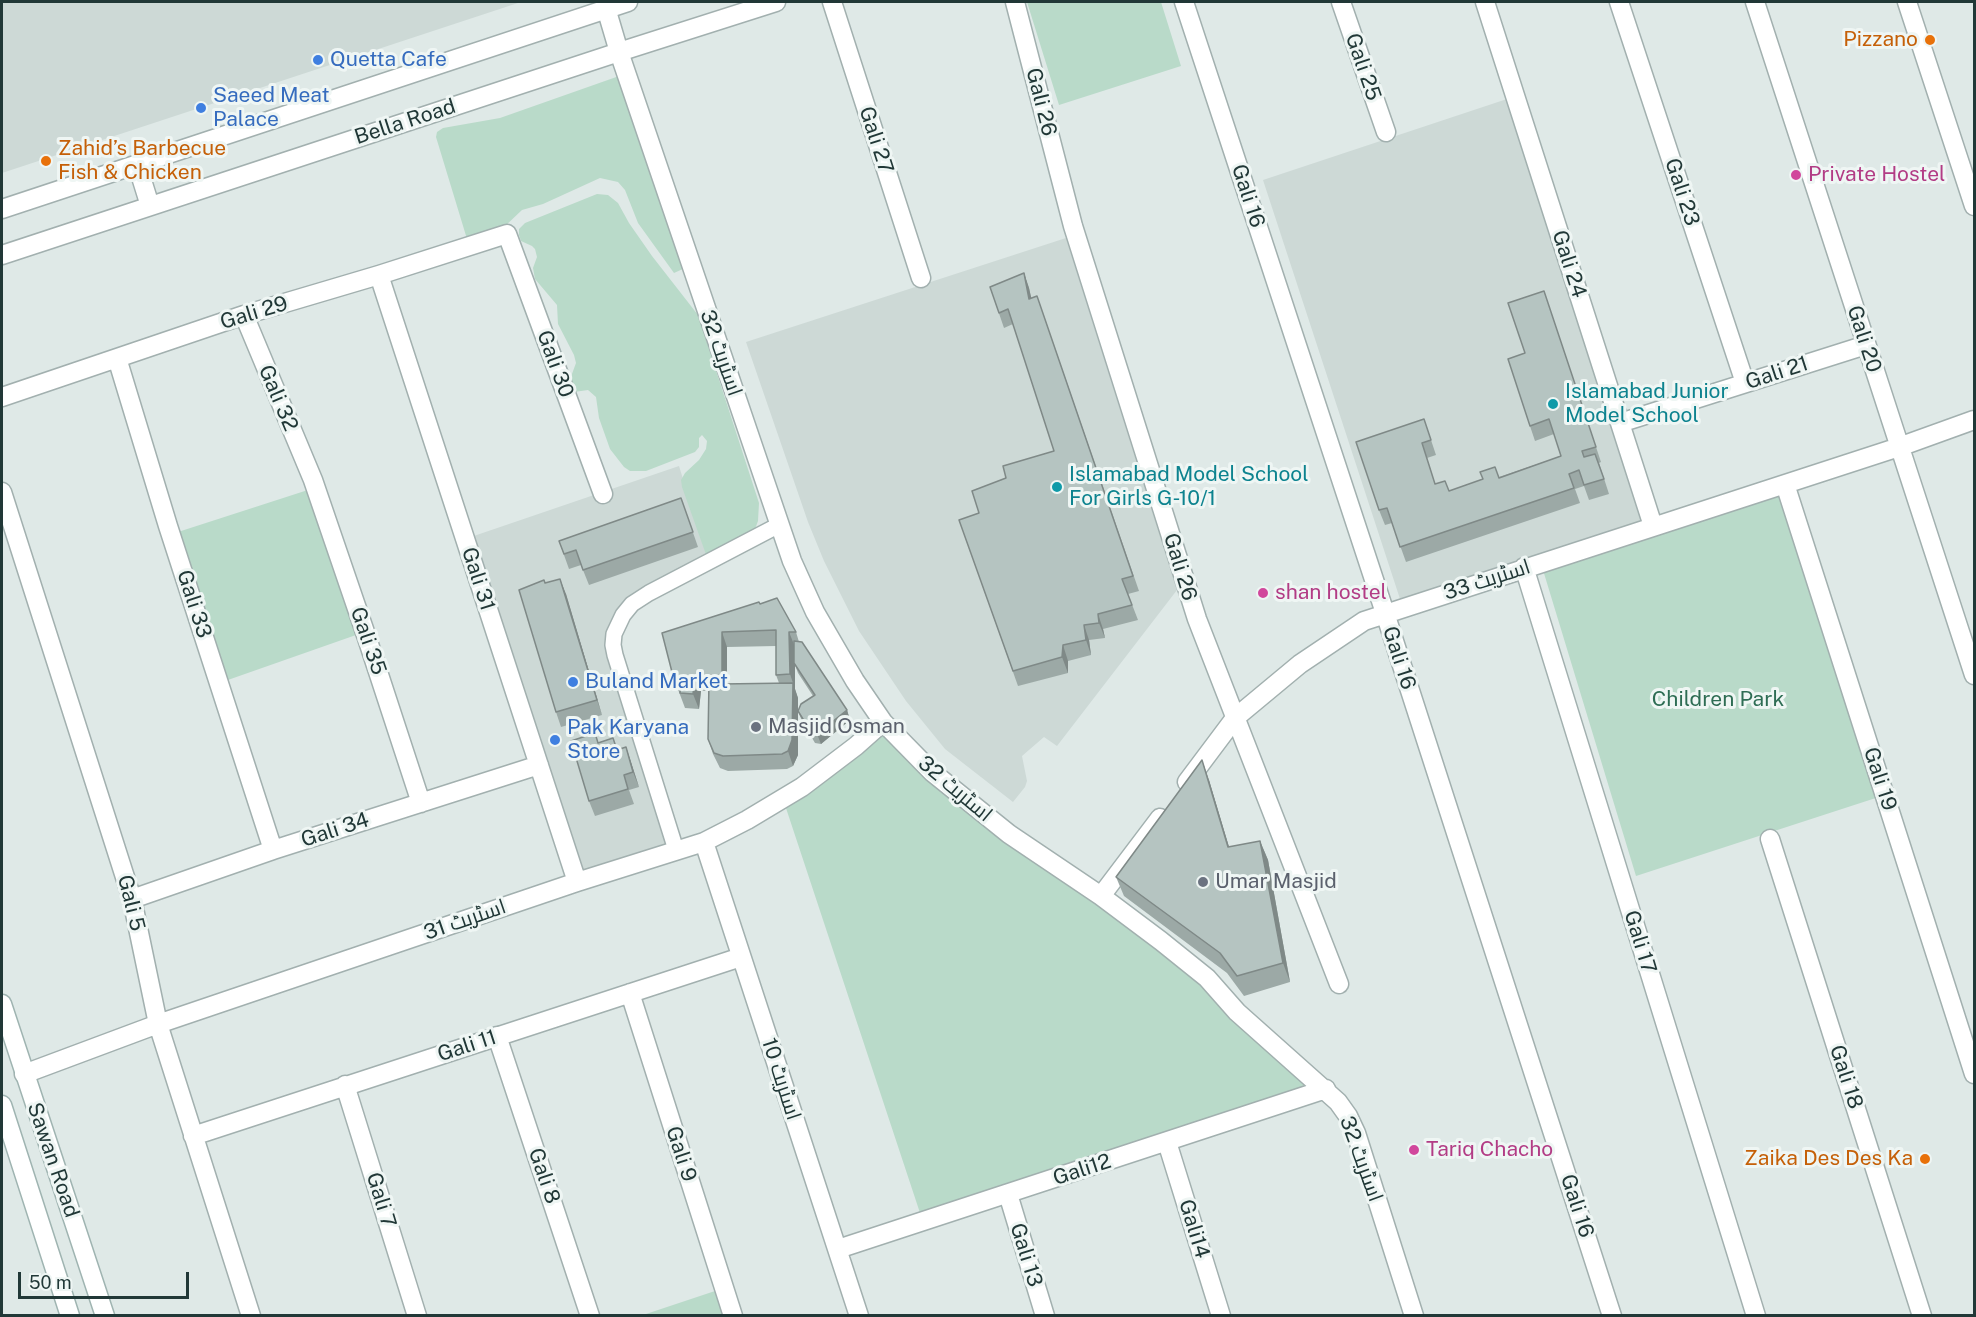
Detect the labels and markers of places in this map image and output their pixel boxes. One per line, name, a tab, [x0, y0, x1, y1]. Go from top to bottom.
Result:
place label: Pizzano	[1843, 27, 1918, 53]
marker: Pizzano	[1923, 33, 1937, 47]
place label: Quetta Cafe	[330, 47, 447, 73]
marker: Quetta Cafe	[311, 53, 325, 67]
place label: Saeed Meat Palace	[213, 83, 330, 133]
marker: Saeed Meat Palace	[194, 101, 208, 115]
place label: Zahid’s Barbecue Fish & Chicken	[58, 136, 226, 186]
marker: Zahid’s Barbecue Fish & Chicken	[39, 154, 53, 168]
place label: Private Hostel	[1808, 162, 1945, 188]
marker: Private Hostel	[1789, 168, 1803, 182]
place label: Islamabad Junior Model School	[1565, 379, 1729, 429]
marker: Islamabad Junior Model School	[1546, 397, 1560, 411]
place label: Islamabad Model School For Girls G-10/1	[1069, 462, 1309, 512]
marker: Islamabad Model School For Girls G-10/1	[1050, 480, 1064, 494]
place label: shan hostel	[1275, 580, 1387, 606]
marker: shan hostel	[1256, 586, 1270, 600]
place label: Buland Market	[585, 669, 728, 695]
marker: Buland Market	[566, 675, 580, 689]
place label: Masjid Osman	[768, 714, 905, 740]
place label: Pak Karyana Store	[567, 715, 689, 765]
marker: Masjid Osman	[749, 720, 763, 734]
marker: Pak Karyana Store	[548, 733, 562, 747]
place label: Umar Masjid	[1215, 869, 1337, 895]
marker: Umar Masjid	[1196, 875, 1210, 889]
place label: Tariq Chacho	[1426, 1137, 1553, 1163]
marker: Tariq Chacho	[1407, 1143, 1421, 1157]
place label: Zaika Des Des Ka	[1744, 1146, 1913, 1172]
marker: Zaika Des Des Ka	[1918, 1152, 1932, 1166]

